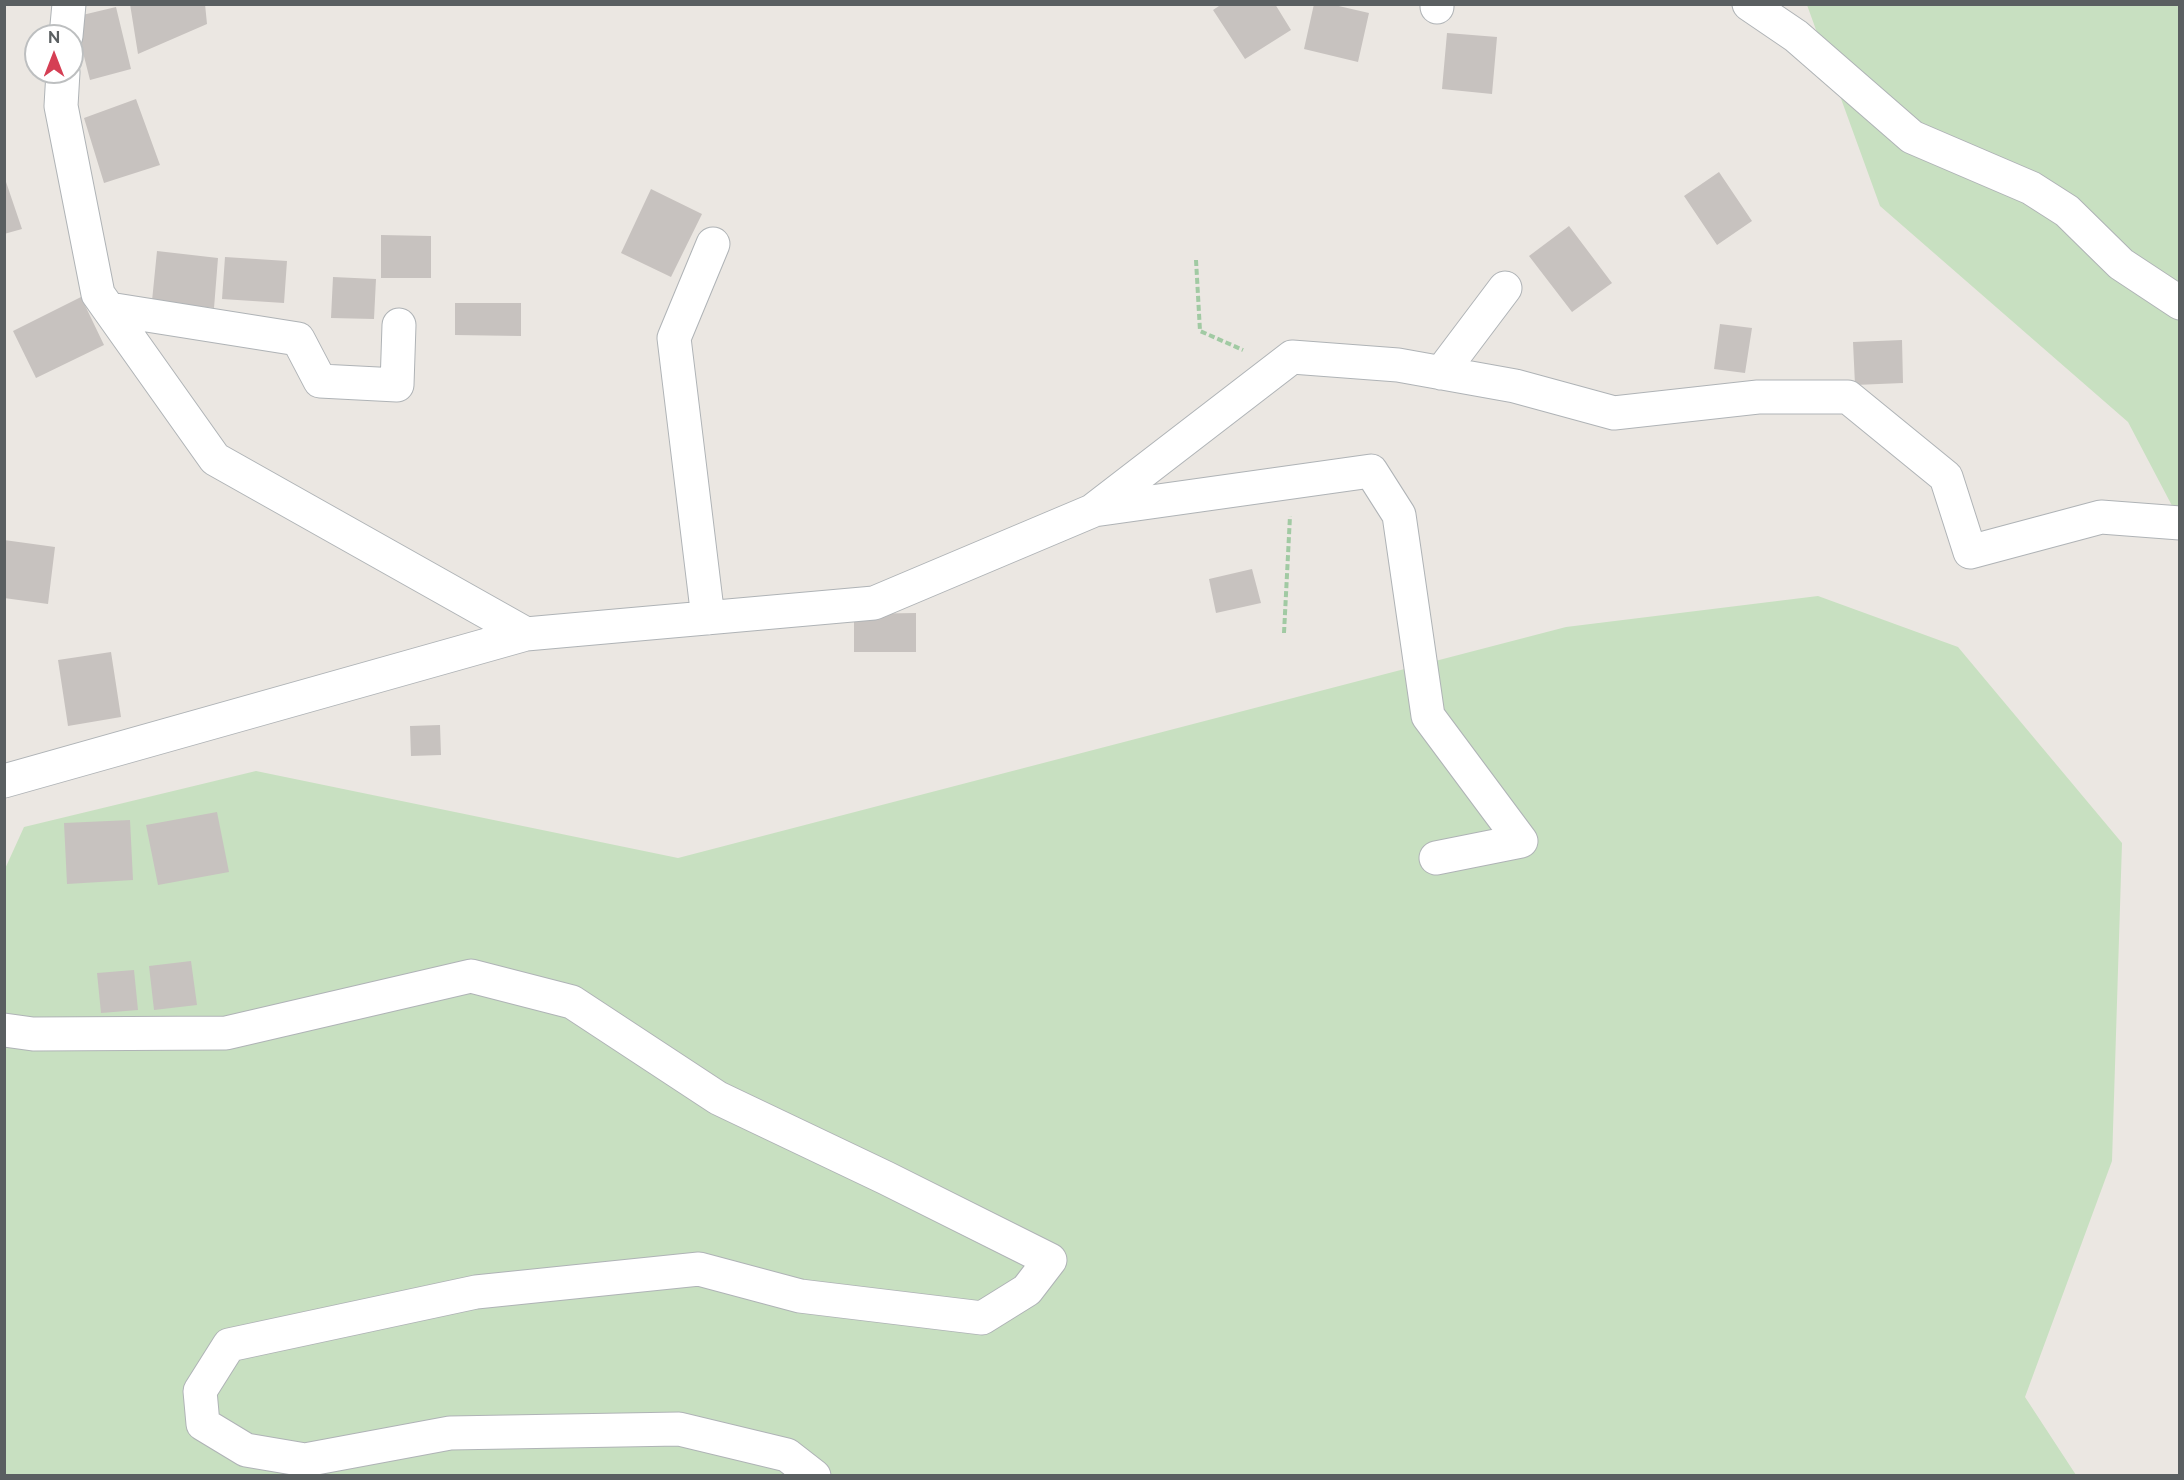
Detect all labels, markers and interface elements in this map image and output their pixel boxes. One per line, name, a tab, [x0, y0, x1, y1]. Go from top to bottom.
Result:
north arrow	[24, 24, 84, 84]
text: N	[48, 28, 60, 47]

